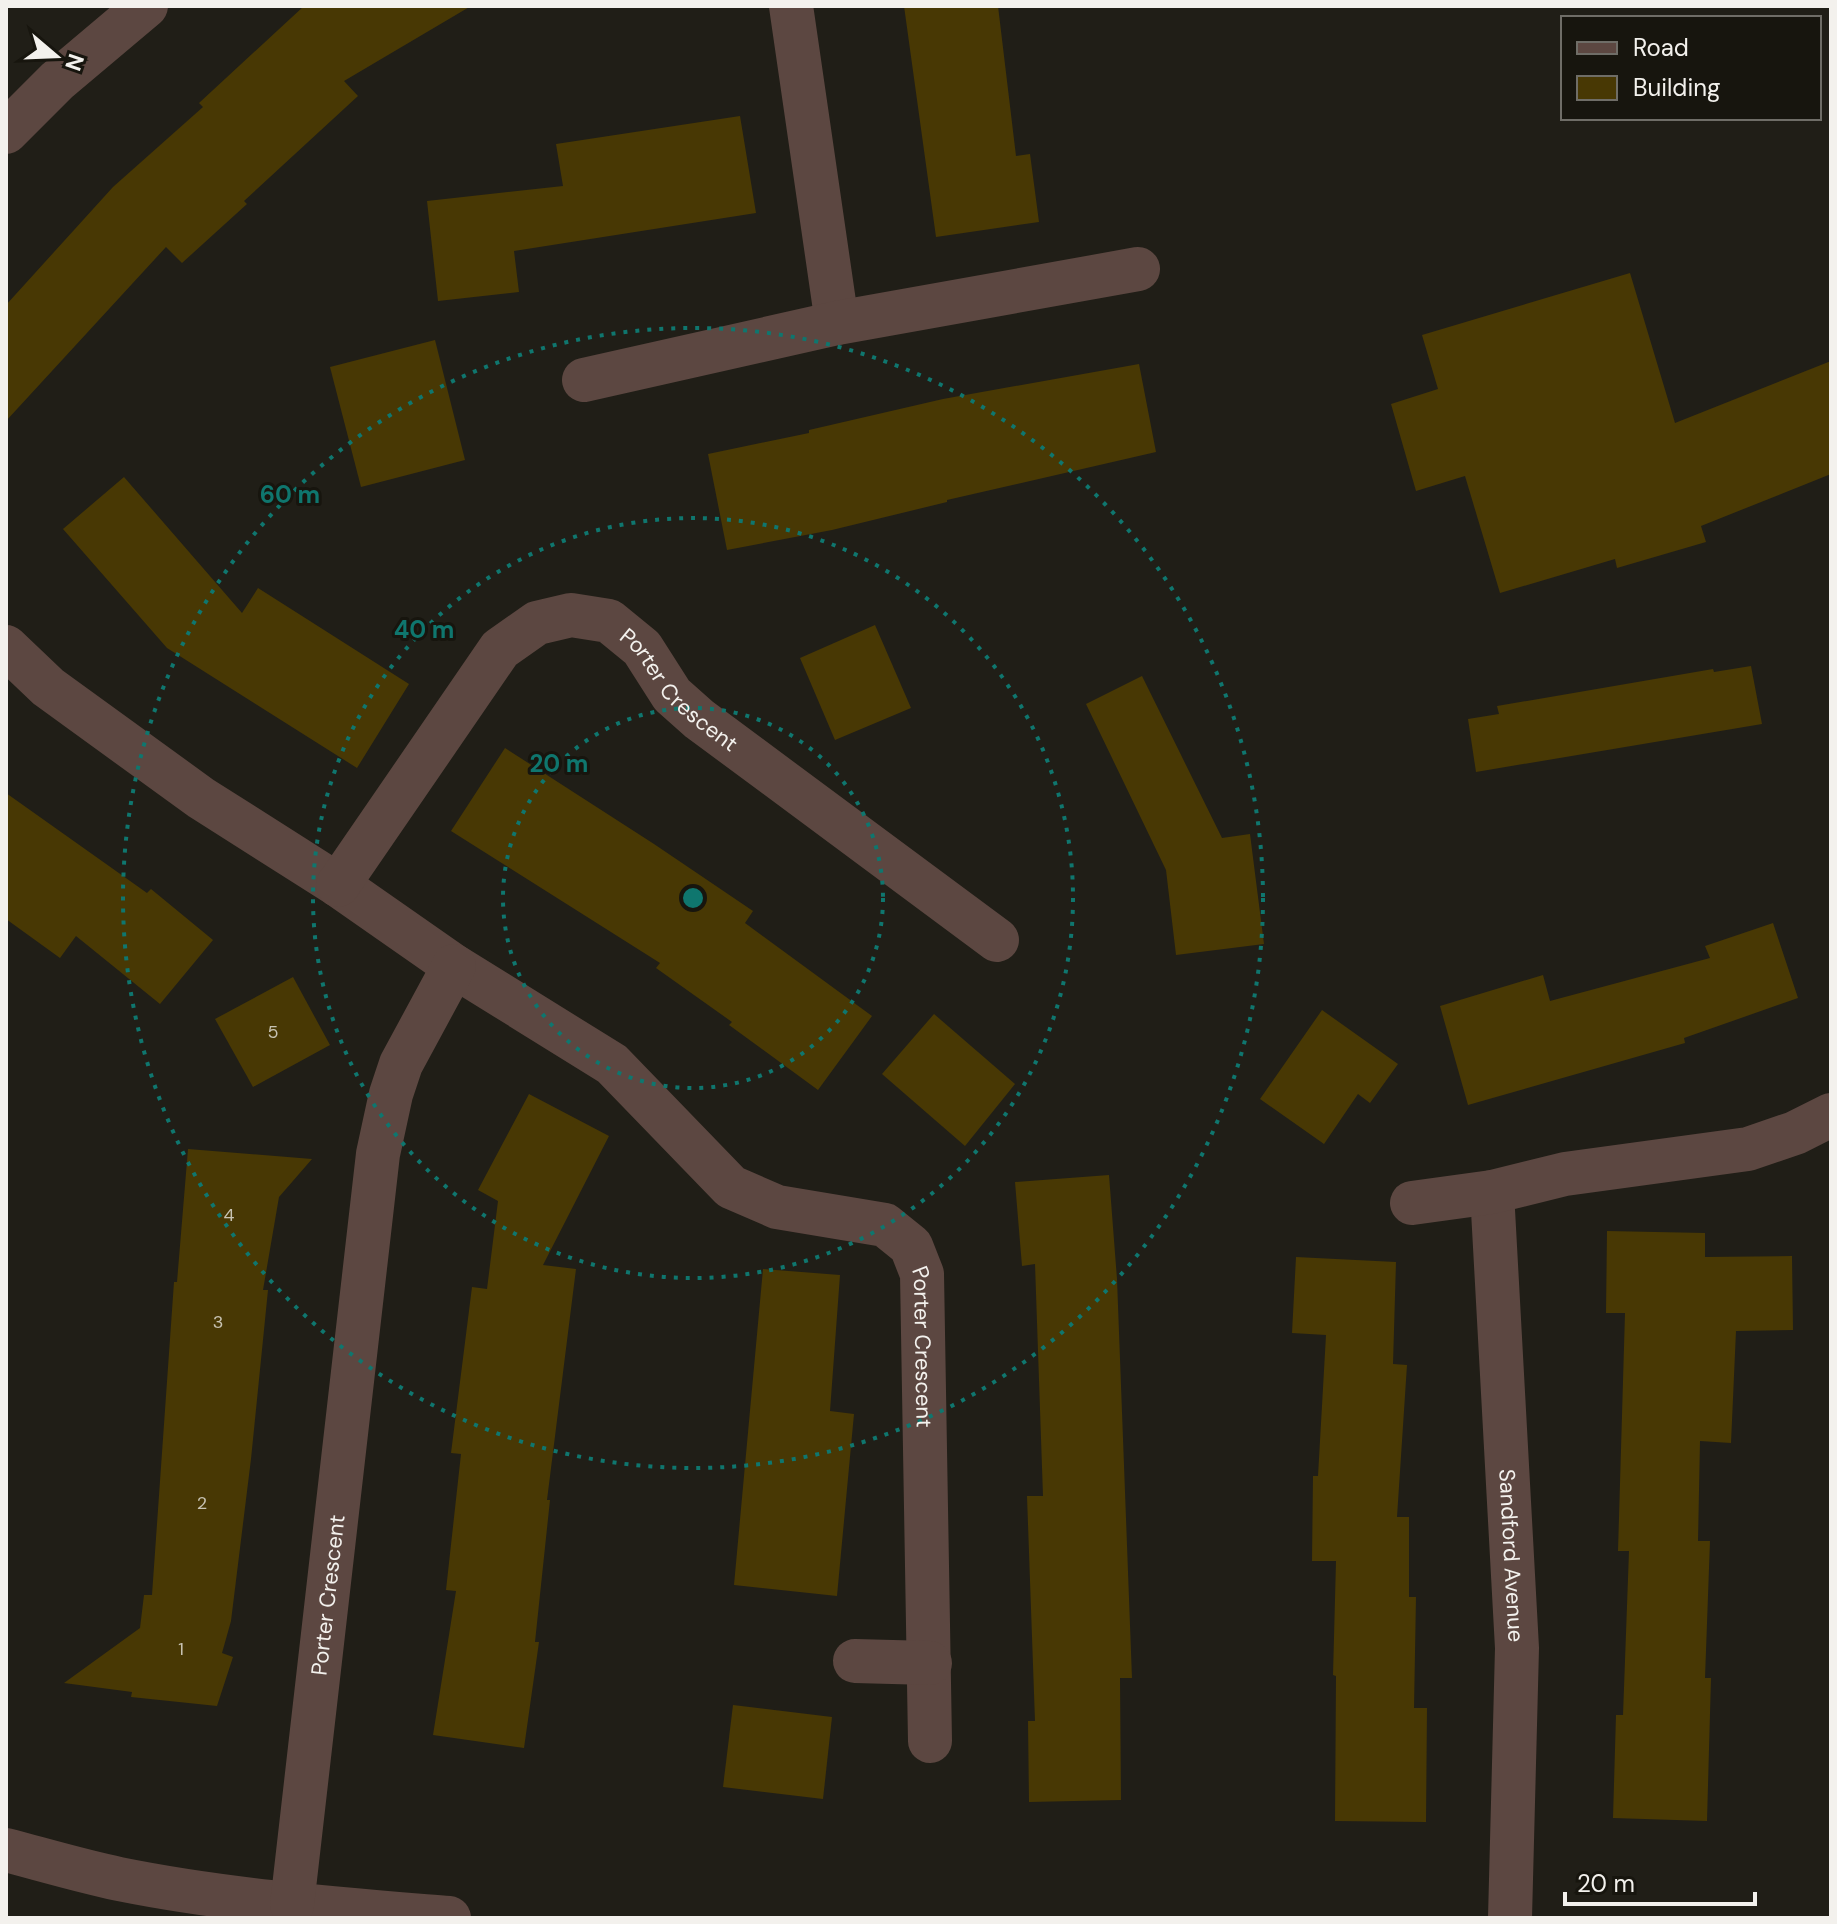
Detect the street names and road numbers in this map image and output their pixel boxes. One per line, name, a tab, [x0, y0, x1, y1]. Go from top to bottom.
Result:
street label: Porter Crescent	[614, 622, 744, 758]
street label: Porter Crescent	[905, 1262, 939, 1428]
street label: Sandford Avenue	[1492, 1468, 1531, 1643]
street label: Porter Crescent	[304, 1513, 352, 1677]

